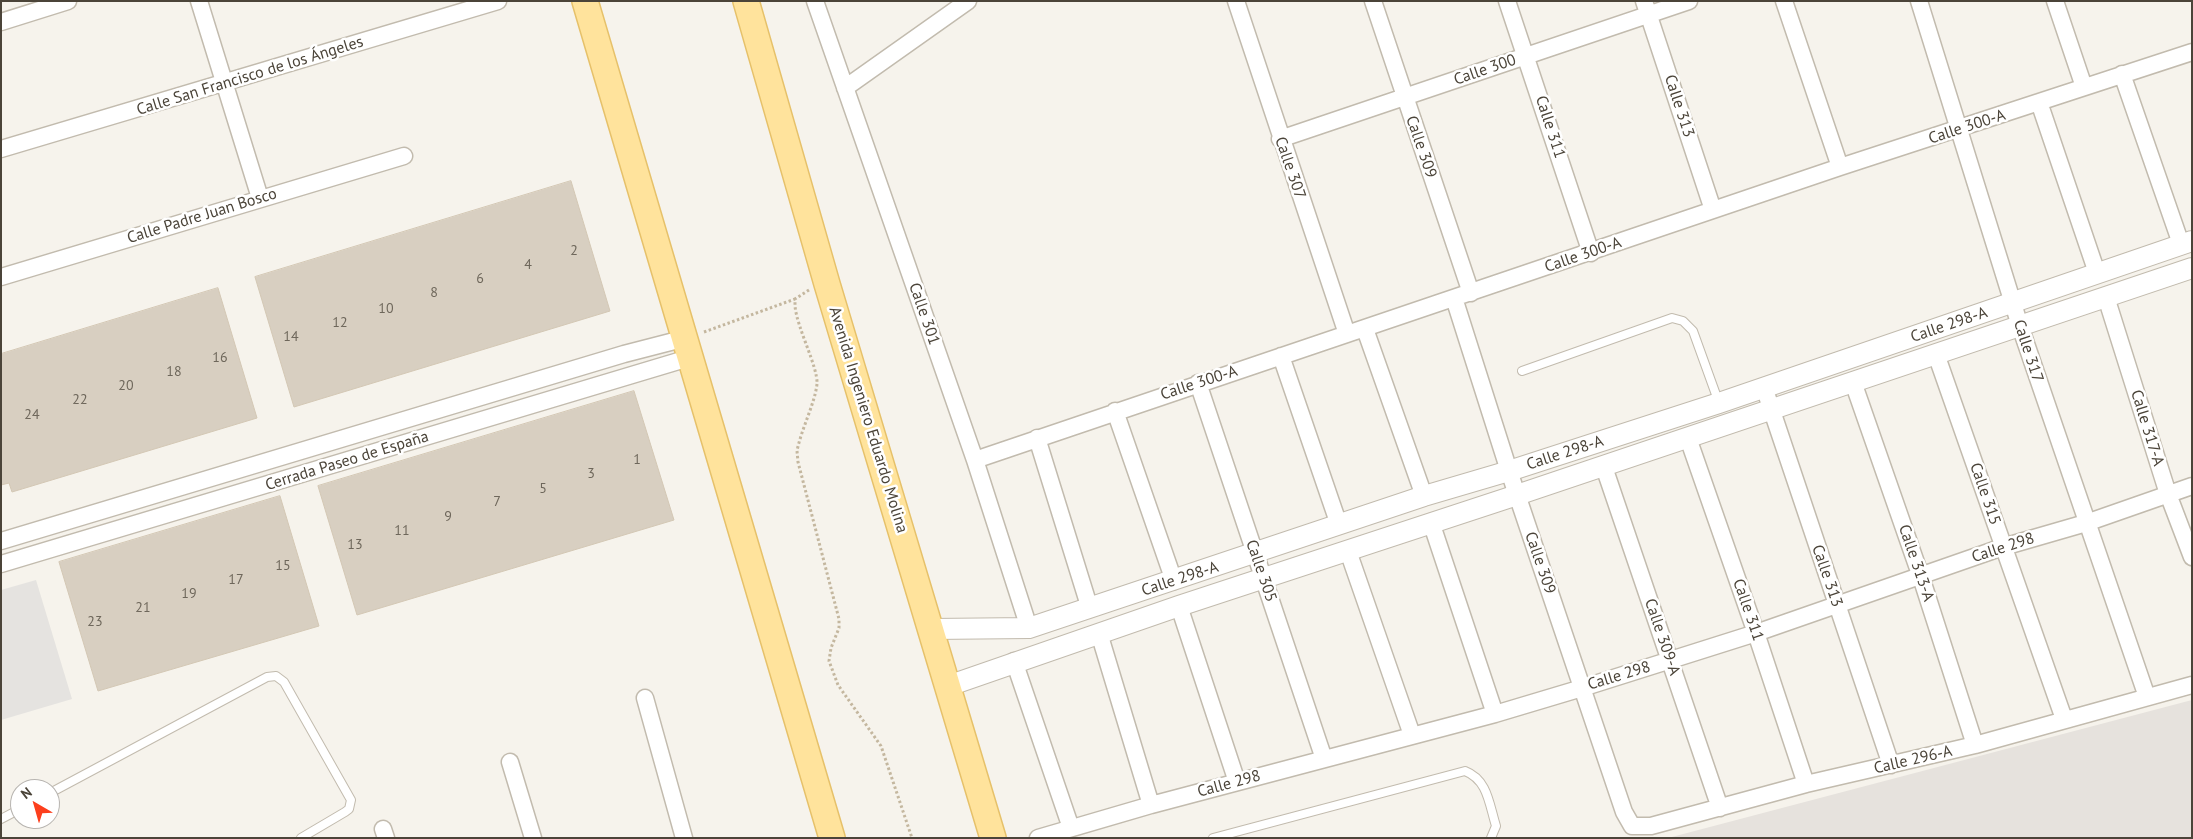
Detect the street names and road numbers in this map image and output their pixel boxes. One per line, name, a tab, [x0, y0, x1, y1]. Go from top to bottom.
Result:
street label: Calle San Francisco de los Ángeles	[134, 32, 366, 120]
street label: Calle 300	[1451, 50, 1519, 90]
street label: Calle 313	[1660, 72, 1698, 140]
street label: Calle 311	[1531, 93, 1569, 161]
street label: Calle 300-A	[1926, 106, 2008, 148]
street label: Calle 309	[1401, 113, 1441, 181]
street label: Calle 307	[1270, 134, 1310, 202]
street label: Calle Padre Juan Bosco	[125, 184, 279, 248]
street label: Calle 300-A	[1542, 233, 1624, 277]
street label: Calle 301	[904, 280, 944, 348]
street label: Calle 298-A	[1908, 303, 1990, 347]
street label: Avenida Ingeniero Eduardo Molina	[824, 305, 912, 535]
street label: Calle 317	[2009, 317, 2047, 385]
street label: Calle 300-A	[1158, 362, 1240, 404]
street label: Calle 317-A	[2126, 388, 2168, 468]
street label: Cerrada Paseo de España	[263, 427, 431, 495]
street label: Calle 298-A	[1524, 432, 1606, 474]
street label: Calle 315	[1965, 460, 2005, 528]
street label: Calle 313-A	[1894, 522, 1938, 604]
street label: Calle 309	[1520, 529, 1560, 597]
street label: Calle 298	[1969, 529, 2037, 567]
street label: Calle 305	[1241, 537, 1281, 605]
street label: Calle 313	[1807, 542, 1847, 610]
street label: Calle 298-A	[1139, 558, 1221, 600]
street label: Calle 311	[1728, 576, 1768, 644]
street label: Calle 309-A	[1640, 596, 1684, 678]
street label: Calle 298	[1585, 657, 1653, 695]
street label: Calle 296-A	[1872, 742, 1954, 778]
street label: Calle 298	[1195, 766, 1263, 802]

